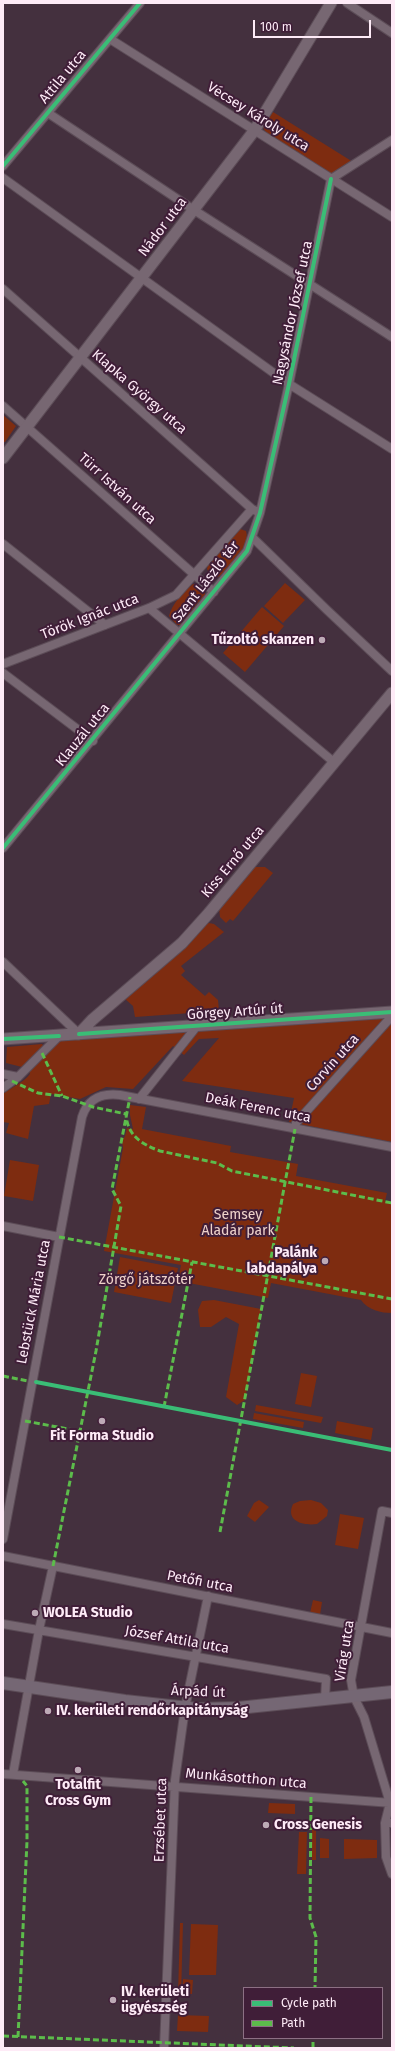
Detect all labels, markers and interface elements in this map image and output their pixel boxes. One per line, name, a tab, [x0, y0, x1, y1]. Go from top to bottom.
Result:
scale bar	[255, 12, 373, 38]
text: 100 m	[260, 20, 292, 34]
street label: Attila utca	[36, 47, 90, 107]
street label: Vécsey Károly utca	[204, 79, 312, 155]
street label: Nádor utca	[135, 194, 191, 260]
street label: Nagysándor József utca	[269, 239, 317, 387]
street label: Klapka György utca	[88, 346, 190, 438]
street label: Türr István utca	[75, 450, 159, 528]
street label: Szent László tér	[169, 538, 243, 626]
street label: Török Ignác utca	[39, 591, 141, 643]
place label: Tűzoltó skanzen	[212, 632, 314, 648]
marker: Tűzoltó skanzen	[317, 635, 327, 645]
street label: Klauzál utca	[52, 700, 114, 770]
street label: Kiss Ernő utca	[198, 823, 268, 901]
street label: Görgey Artúr út	[186, 1000, 284, 1024]
street label: Corvin utca	[303, 1031, 363, 1095]
street label: Deák Ferenc utca	[204, 1090, 312, 1126]
park label: Semsey Aladár park	[201, 1207, 275, 1240]
street label: Lebstück Mária utca	[14, 1238, 54, 1366]
place label: Palánk labdapálya	[246, 1245, 317, 1278]
marker: Palánk labdapálya	[320, 1256, 330, 1266]
park label: Zörgő játszótér	[99, 1272, 193, 1288]
marker: Fit Forma Studio	[97, 1416, 107, 1426]
place label: Fit Forma Studio	[50, 1428, 154, 1444]
street label: Petőfi utca	[165, 1567, 235, 1597]
place label: WOLEA Studio	[43, 1605, 133, 1621]
marker: WOLEA Studio	[30, 1608, 40, 1618]
street label: Virág utca	[332, 1619, 358, 1683]
street label: József Attila utca	[124, 1623, 230, 1657]
street label: Árpád út	[170, 1683, 226, 1701]
place label: IV. kerületi rendőrkapitányság	[56, 1703, 248, 1719]
marker: IV. kerületi rendőrkapitányság	[43, 1706, 53, 1716]
marker: Totalfit Cross Gym	[73, 1765, 83, 1775]
street label: Munkásotthon utca	[185, 1765, 307, 1793]
place label: Totalfit Cross Gym	[45, 1777, 111, 1810]
street label: Erzsébet utca	[151, 1777, 171, 1863]
place label: Cross Genesis	[274, 1817, 362, 1833]
marker: Cross Genesis	[261, 1820, 271, 1830]
place label: IV. kerületi ügyészség	[121, 1984, 189, 2016]
legend	[243, 1987, 383, 2039]
marker: IV. kerületi ügyészség	[108, 1995, 118, 2005]
text: Cycle path	[281, 1996, 337, 2010]
text: Path	[281, 2016, 305, 2030]

